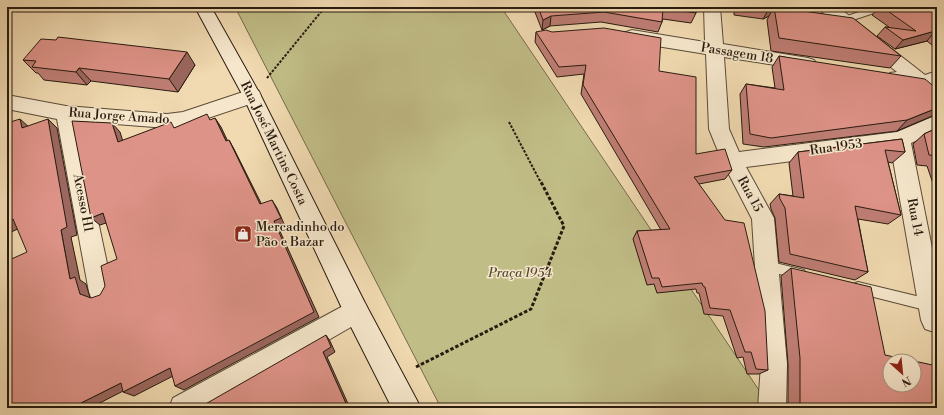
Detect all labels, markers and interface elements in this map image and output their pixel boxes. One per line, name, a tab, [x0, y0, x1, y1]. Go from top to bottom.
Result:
street label: Passagem 18	[700, 39, 774, 67]
street label: Rua José Martins Costa	[237, 78, 311, 208]
street label: Rua Jorge Amado	[68, 104, 170, 128]
street label: Rua 1953	[809, 135, 863, 159]
street label: Acesso H1	[69, 171, 97, 234]
street label: Rua 15	[734, 173, 766, 215]
street label: Rua 14	[903, 197, 927, 238]
place label: Mercadinho do Pão e Bazar	[256, 219, 345, 250]
shop icon: Mercadinho do Pão e Bazar	[233, 224, 253, 244]
park label: Praça 1954	[487, 265, 553, 281]
north arrow	[882, 353, 922, 393]
text: N	[899, 373, 913, 389]

